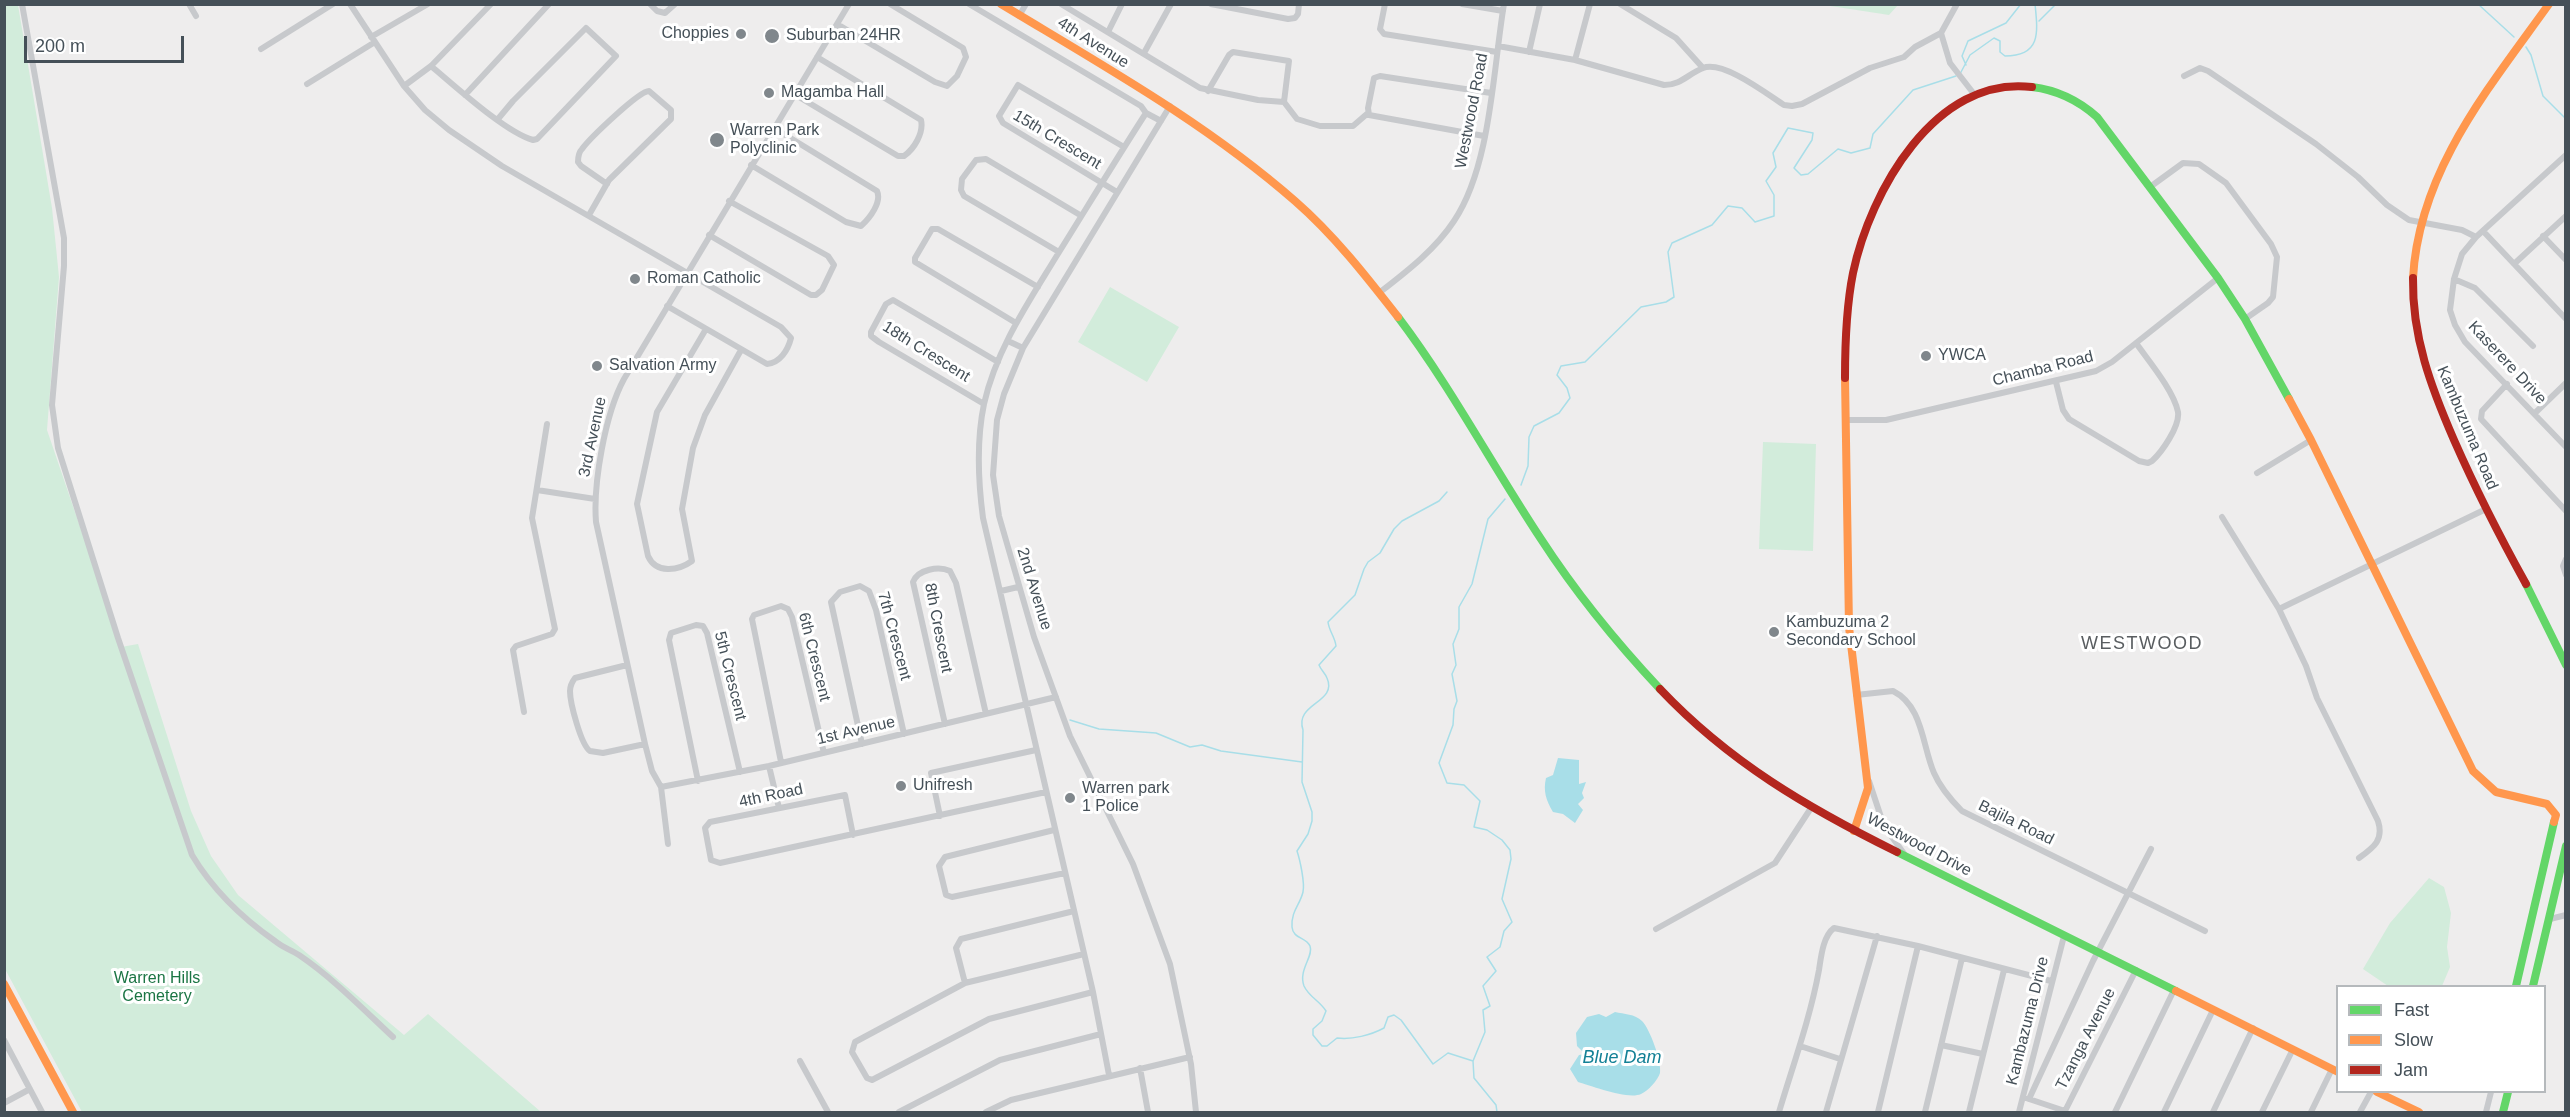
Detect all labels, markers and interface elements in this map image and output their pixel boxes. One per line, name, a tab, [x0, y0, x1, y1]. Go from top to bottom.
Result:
street label: 4th Avenue	[1054, 13, 1132, 73]
scale bar	[27, 24, 188, 62]
place label: Choppies	[661, 24, 729, 44]
place label: Suburban 24HR	[786, 26, 901, 46]
marker: Choppies	[734, 27, 748, 41]
marker: Suburban 24HR	[763, 27, 781, 45]
text: 200 m	[35, 36, 85, 56]
street label: Westwood Road	[1451, 52, 1493, 170]
place label: Magamba Hall	[781, 83, 884, 103]
marker: Magamba Hall	[762, 86, 776, 100]
street label: 15th Crescent	[1009, 106, 1105, 174]
place label: Warren Park Polyclinic	[730, 121, 819, 159]
marker: Warren Park Polyclinic	[708, 131, 726, 149]
place label: Roman Catholic	[647, 269, 761, 289]
marker: Roman Catholic	[628, 272, 642, 286]
street label: 18th Crescent	[879, 317, 973, 387]
street label: Kaserere Drive	[2464, 317, 2550, 409]
place label: YWCA	[1938, 346, 1986, 366]
street label: Chamba Road	[1991, 347, 2095, 391]
marker: YWCA	[1919, 349, 1933, 363]
place label: Salvation Army	[609, 356, 717, 376]
marker: Salvation Army	[590, 359, 604, 373]
street label: Kambuzuma Road	[2432, 363, 2502, 493]
street label: 3rd Avenue	[575, 395, 611, 479]
street label: 2nd Avenue	[1012, 545, 1056, 633]
street label: 8th Crescent	[920, 582, 956, 674]
street label: 7th Crescent	[873, 590, 915, 682]
street label: 6th Crescent	[794, 611, 834, 703]
place label: Kambuzuma 2 Secondary School	[1786, 613, 1916, 651]
marker: Kambuzuma 2 Secondary School	[1767, 625, 1781, 639]
street label: 5th Crescent	[710, 630, 750, 722]
district label: WESTWOOD	[2081, 633, 2203, 655]
street label: 1st Avenue	[815, 713, 897, 749]
place label: Unifresh	[913, 776, 973, 796]
marker: Unifresh	[894, 779, 908, 793]
place label: Warren park 1 Police	[1082, 779, 1169, 817]
street label: 4th Road	[737, 780, 805, 812]
marker: Warren park 1 Police	[1063, 791, 1077, 805]
street label: Bajila Road	[1975, 796, 2057, 850]
street label: Westwood Drive	[1863, 809, 1975, 881]
street label: Kambazuma Drive	[2003, 955, 2053, 1087]
park label: Warren Hills Cemetery	[114, 969, 200, 1007]
street label: Tzanga Avenue	[2052, 985, 2120, 1093]
legend	[2336, 985, 2546, 1093]
text: Fast	[2394, 1000, 2429, 1020]
text: Slow	[2394, 1030, 2433, 1050]
water label: Blue Dam	[1582, 1047, 1662, 1069]
text: Jam	[2394, 1060, 2428, 1080]

